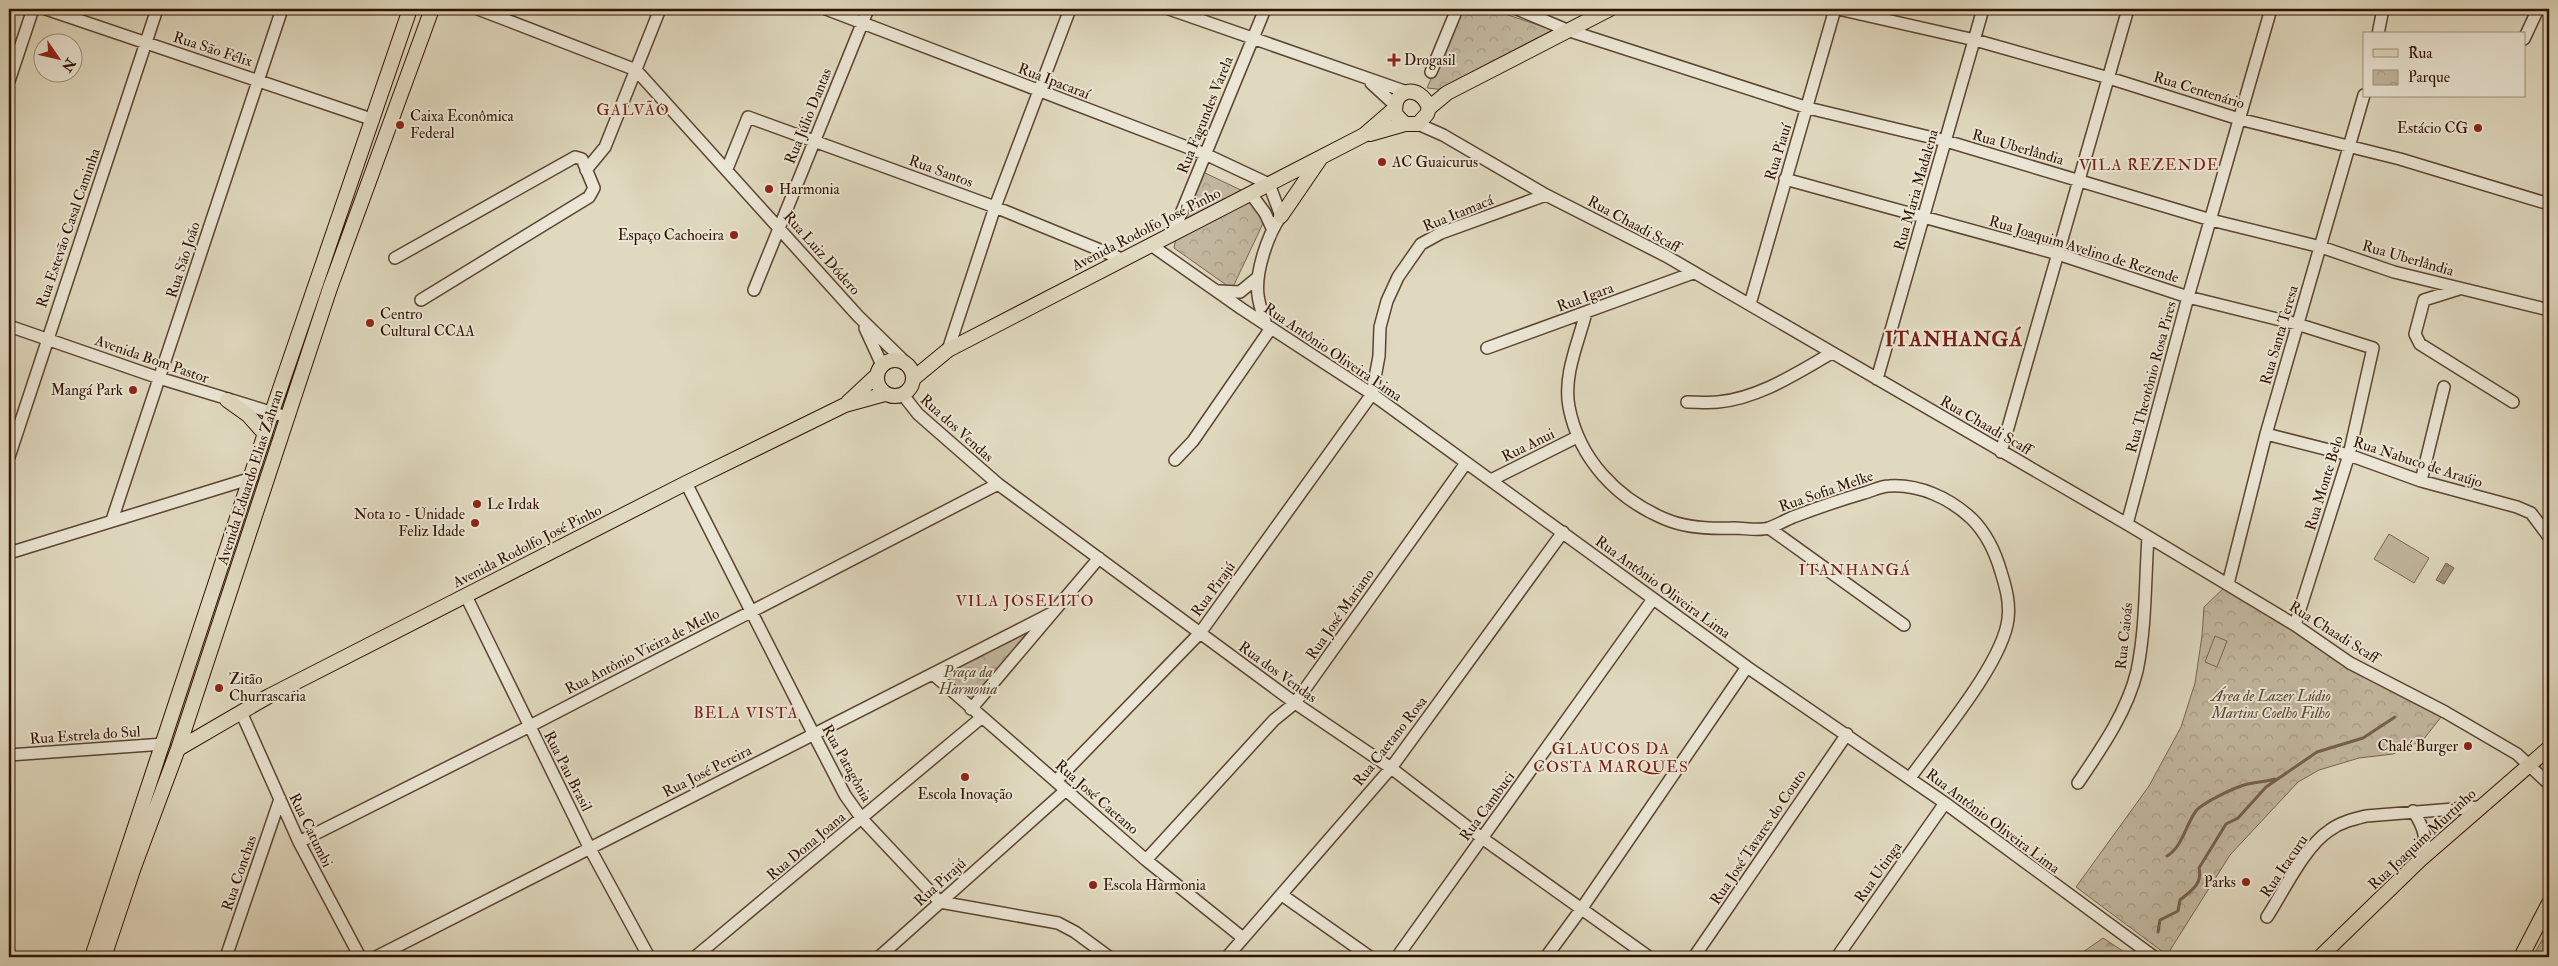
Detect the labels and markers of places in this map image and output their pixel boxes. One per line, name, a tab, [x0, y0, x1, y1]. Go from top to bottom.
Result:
place label: Drogasil	[1404, 51, 1456, 70]
marker: Drogasil	[1388, 54, 1400, 66]
place label: Caixa Econômica Federal	[410, 107, 515, 143]
marker: Caixa Econômica Federal	[394, 119, 406, 131]
place label: Estácio CG	[2397, 119, 2468, 138]
marker: Estácio CG	[2472, 122, 2484, 134]
place label: AC Guaicurus	[1391, 153, 1478, 172]
marker: AC Guaicurus	[1376, 156, 1388, 168]
place label: Harmonia	[779, 180, 841, 199]
marker: Harmonia	[763, 183, 775, 195]
place label: Espaço Cachoeira	[618, 226, 725, 246]
marker: Espaço Cachoeira	[728, 229, 740, 241]
place label: Centro Cultural CCAA	[380, 305, 475, 341]
marker: Centro Cultural CCAA	[364, 317, 376, 329]
place label: Mangá Park	[51, 381, 123, 400]
marker: Mangá Park	[127, 384, 139, 396]
place label: Le Irdak	[487, 495, 540, 514]
marker: Le Irdak	[471, 498, 483, 510]
place label: Nota 10 - Unidade Feliz Idade	[354, 505, 465, 541]
marker: Nota 10 - Unidade Feliz Idade	[469, 517, 481, 529]
place label: Zitão Churrascaria	[229, 670, 307, 706]
marker: Zitão Churrascaria	[213, 682, 225, 694]
place label: Chalé Burger	[2377, 737, 2458, 756]
marker: Chalé Burger	[2462, 740, 2474, 752]
marker: Escola Inovação	[959, 771, 971, 783]
place label: Escola Inovação	[917, 785, 1013, 804]
place label: Parks	[2204, 873, 2236, 892]
place label: Escola Harmonia	[1103, 876, 1207, 895]
marker: Parks	[2240, 876, 2252, 888]
marker: Escola Harmonia	[1087, 879, 1099, 891]

